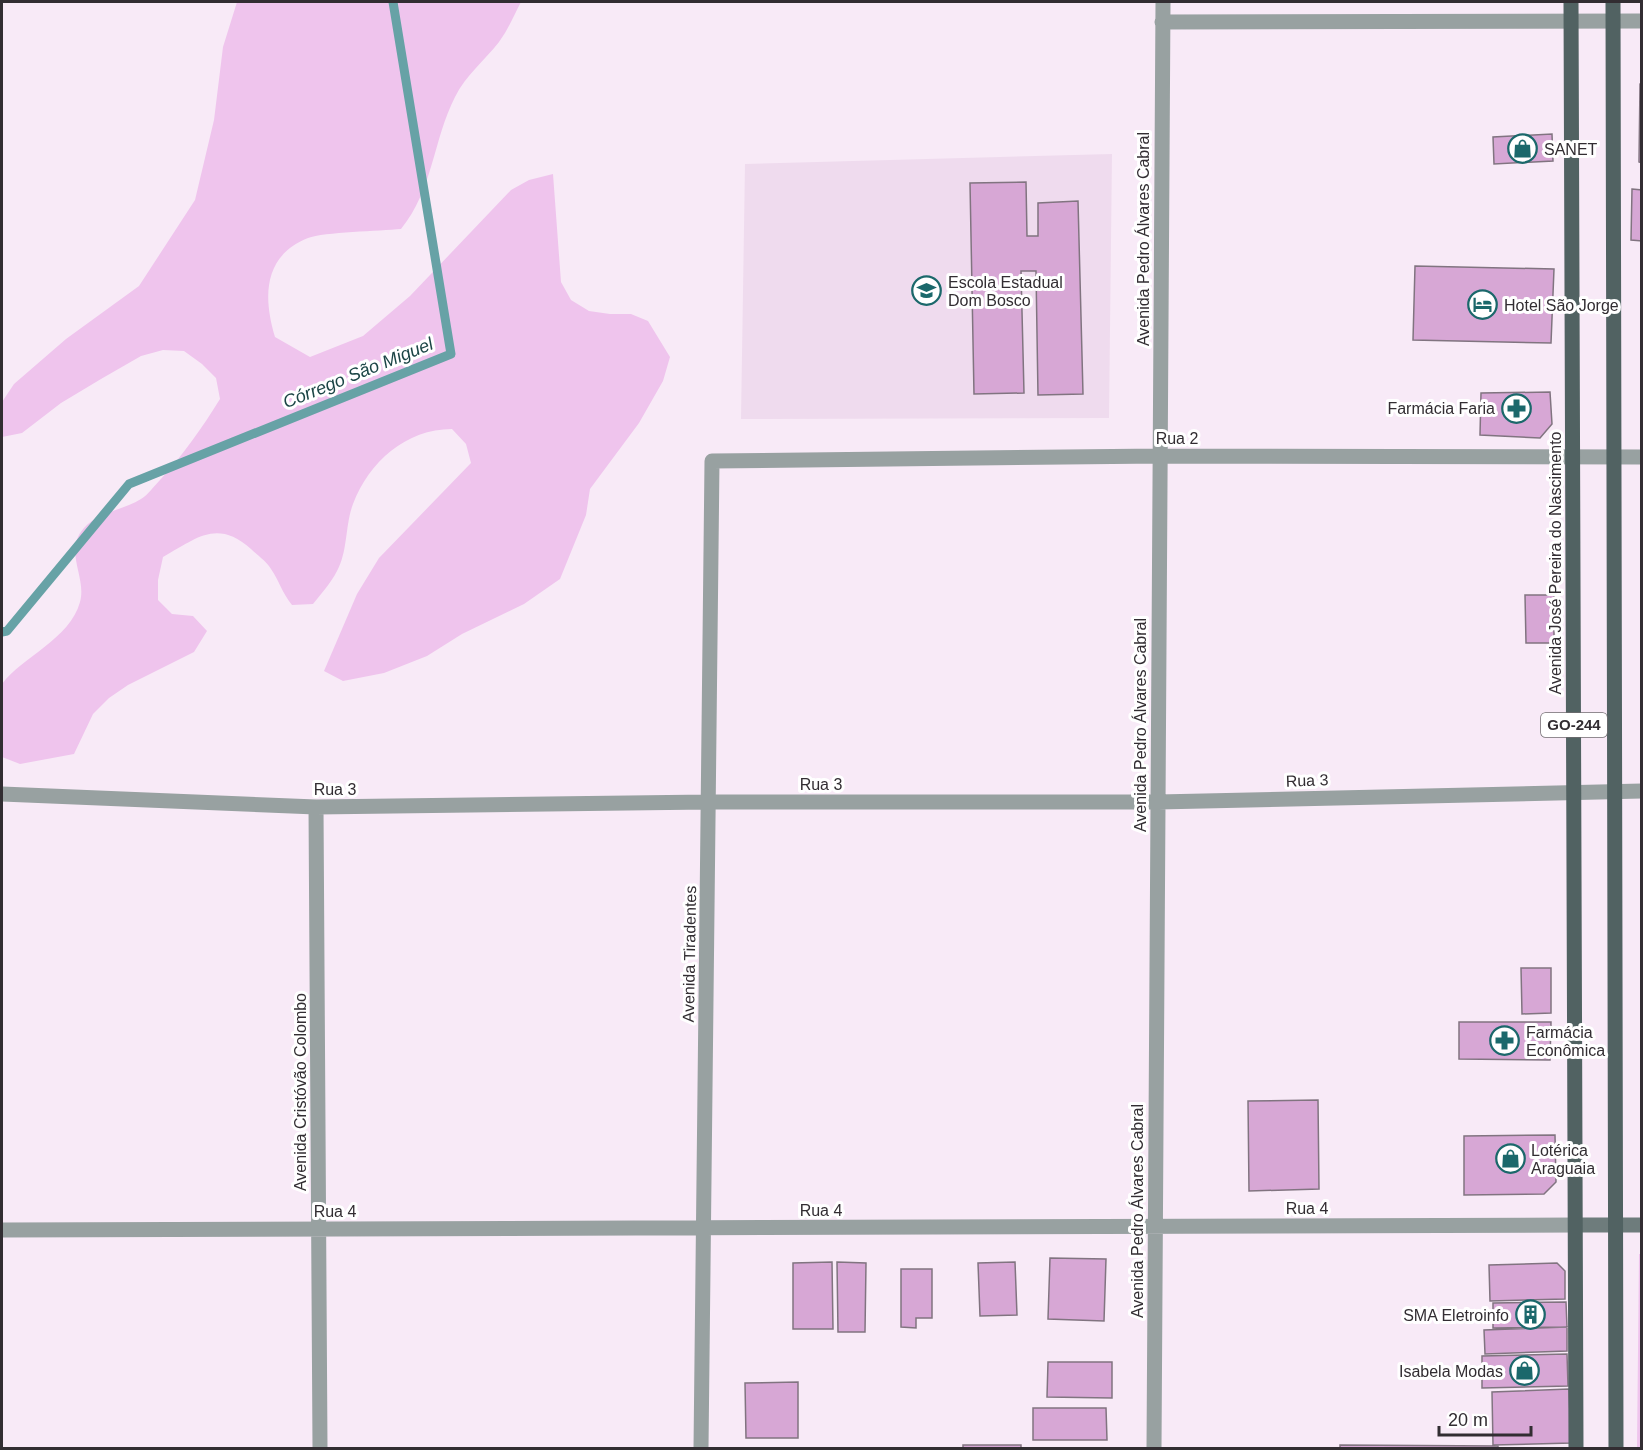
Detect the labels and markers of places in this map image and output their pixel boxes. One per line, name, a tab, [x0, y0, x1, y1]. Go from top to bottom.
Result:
shop icon: SANET	[1507, 133, 1539, 165]
place label: SANET	[1544, 141, 1598, 158]
place label: Escola Estadual Dom Bosco	[948, 274, 1063, 309]
school or university icon: Escola Estadual Dom Bosco	[911, 275, 943, 307]
hotel icon: Hotel São Jorge	[1467, 289, 1499, 321]
place label: Hotel São Jorge	[1504, 297, 1619, 314]
pharmacy icon: Farmácia Faria	[1500, 392, 1532, 424]
place label: Farmácia Faria	[1387, 400, 1495, 417]
place label: Farmácia Econômica	[1526, 1024, 1605, 1059]
pharmacy icon: Farmácia Econômica	[1489, 1025, 1521, 1057]
place label: Lotérica Araguaia	[1531, 1142, 1595, 1177]
shop icon: Lotérica Araguaia	[1494, 1143, 1526, 1175]
building icon: SMA Eletroinfo	[1514, 1299, 1546, 1331]
place label: SMA Eletroinfo	[1403, 1307, 1509, 1324]
shop icon: Isabela Modas	[1508, 1355, 1540, 1387]
place label: Isabela Modas	[1399, 1363, 1503, 1380]

